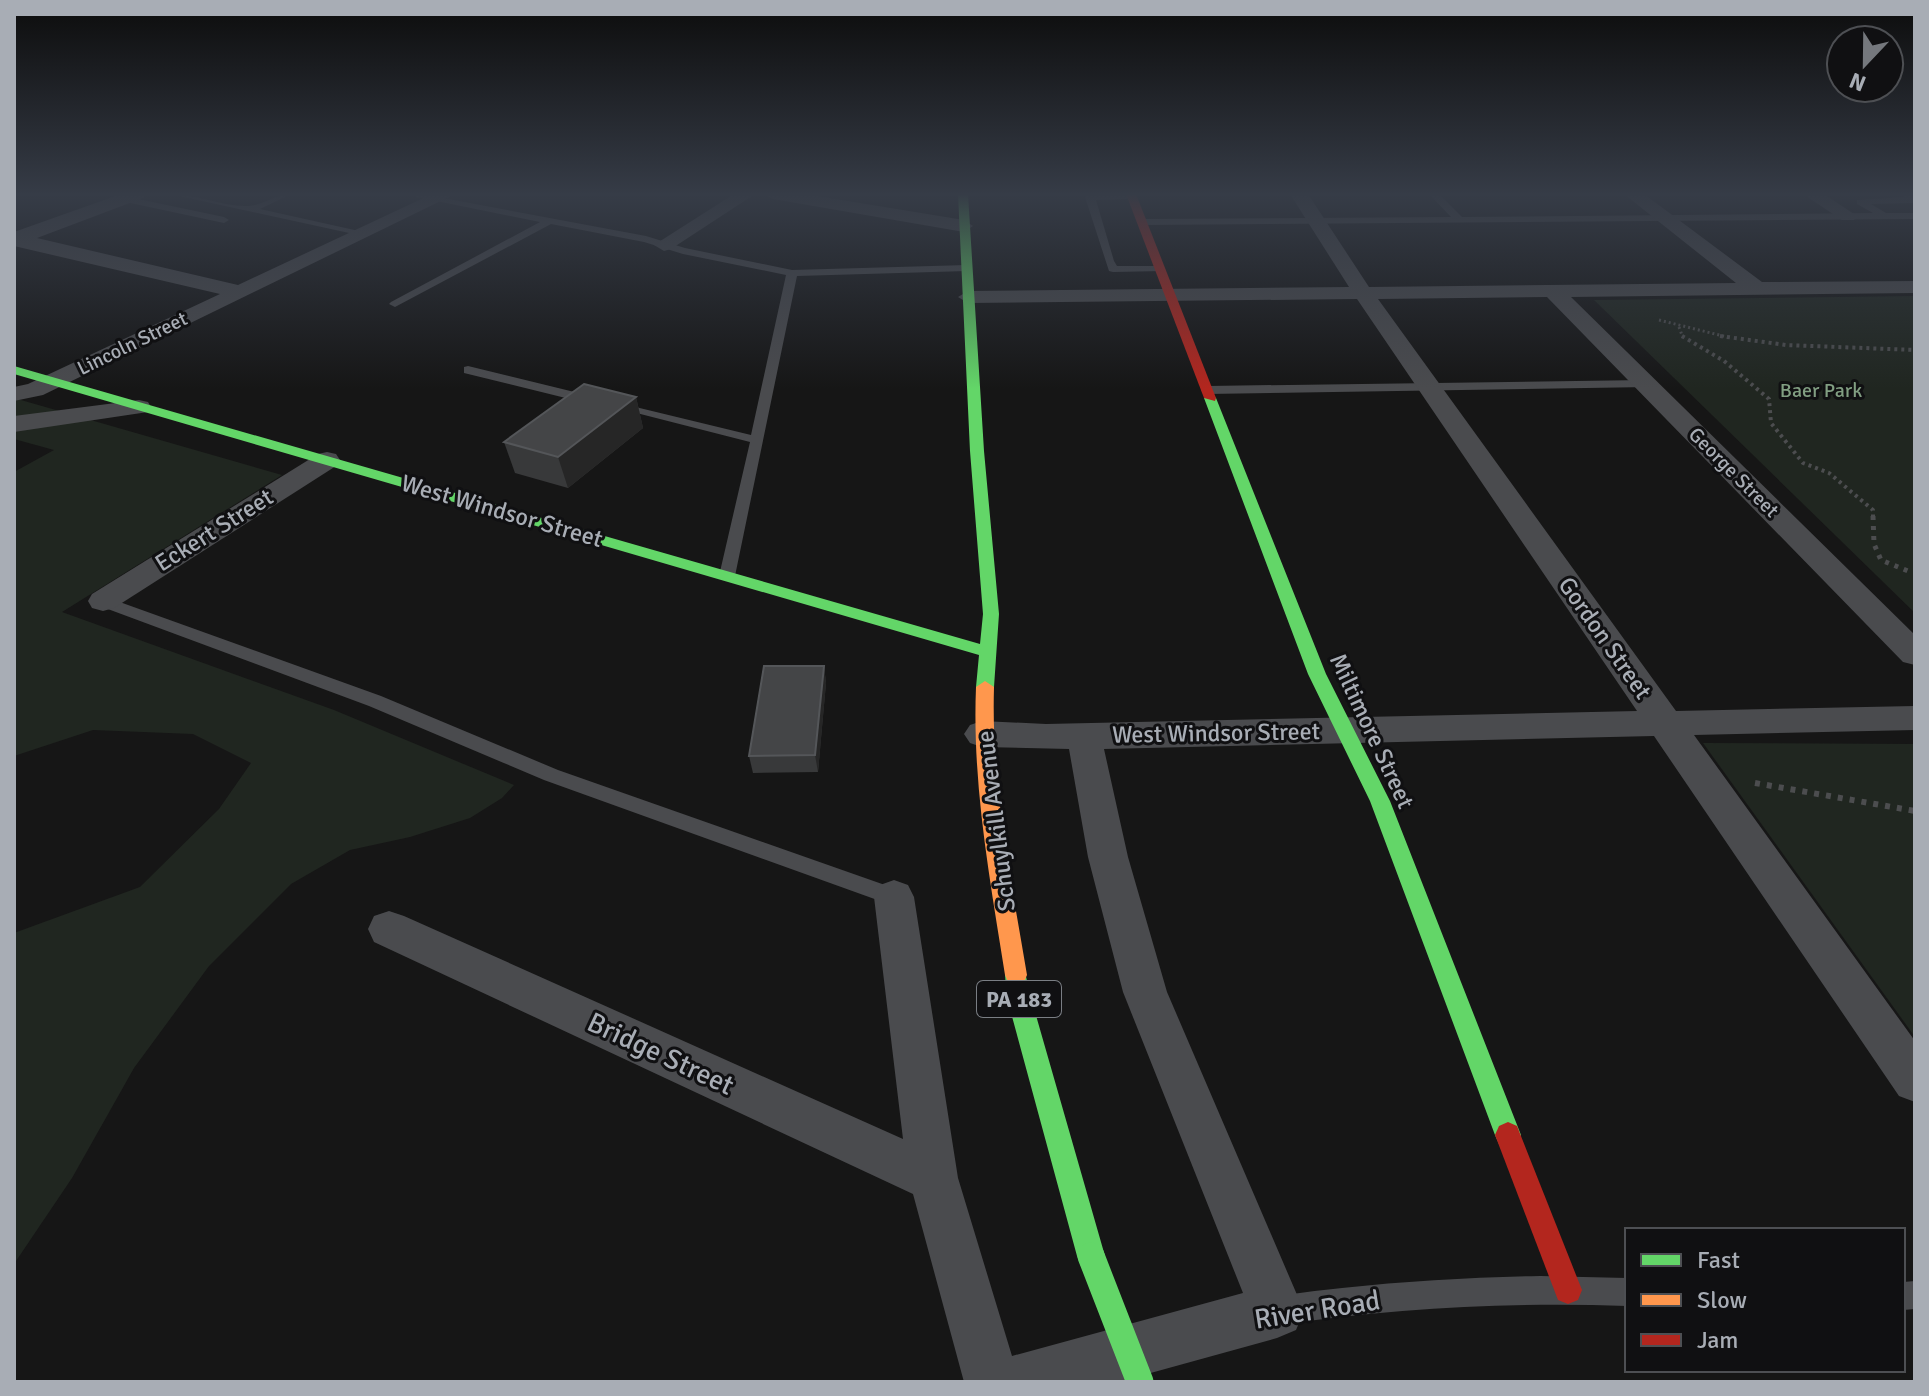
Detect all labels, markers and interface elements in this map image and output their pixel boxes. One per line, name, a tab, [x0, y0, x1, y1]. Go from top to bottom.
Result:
north arrow	[1825, 24, 1905, 104]
text: N	[1846, 67, 1870, 97]
street label: Lincoln Street	[73, 306, 191, 381]
park label: Baer Park	[1780, 378, 1862, 403]
street label: George Street	[1683, 422, 1784, 523]
street label: West Windsor Street	[398, 468, 606, 554]
street label: Eckert Street	[149, 482, 279, 578]
street label: Gordon Street	[1552, 571, 1658, 705]
street label: Miltimore Street	[1323, 649, 1421, 813]
street label: West Windsor Street	[1112, 716, 1320, 750]
street label: Schuylkill Avenue	[970, 729, 1022, 913]
road number: PA 183	[977, 981, 1061, 1017]
street label: Bridge Street	[582, 1005, 739, 1103]
legend	[1625, 1228, 1905, 1372]
text: Fast	[1697, 1245, 1740, 1275]
street label: River Road	[1252, 1283, 1382, 1337]
text: Slow	[1697, 1285, 1747, 1315]
text: Jam	[1697, 1325, 1738, 1355]

